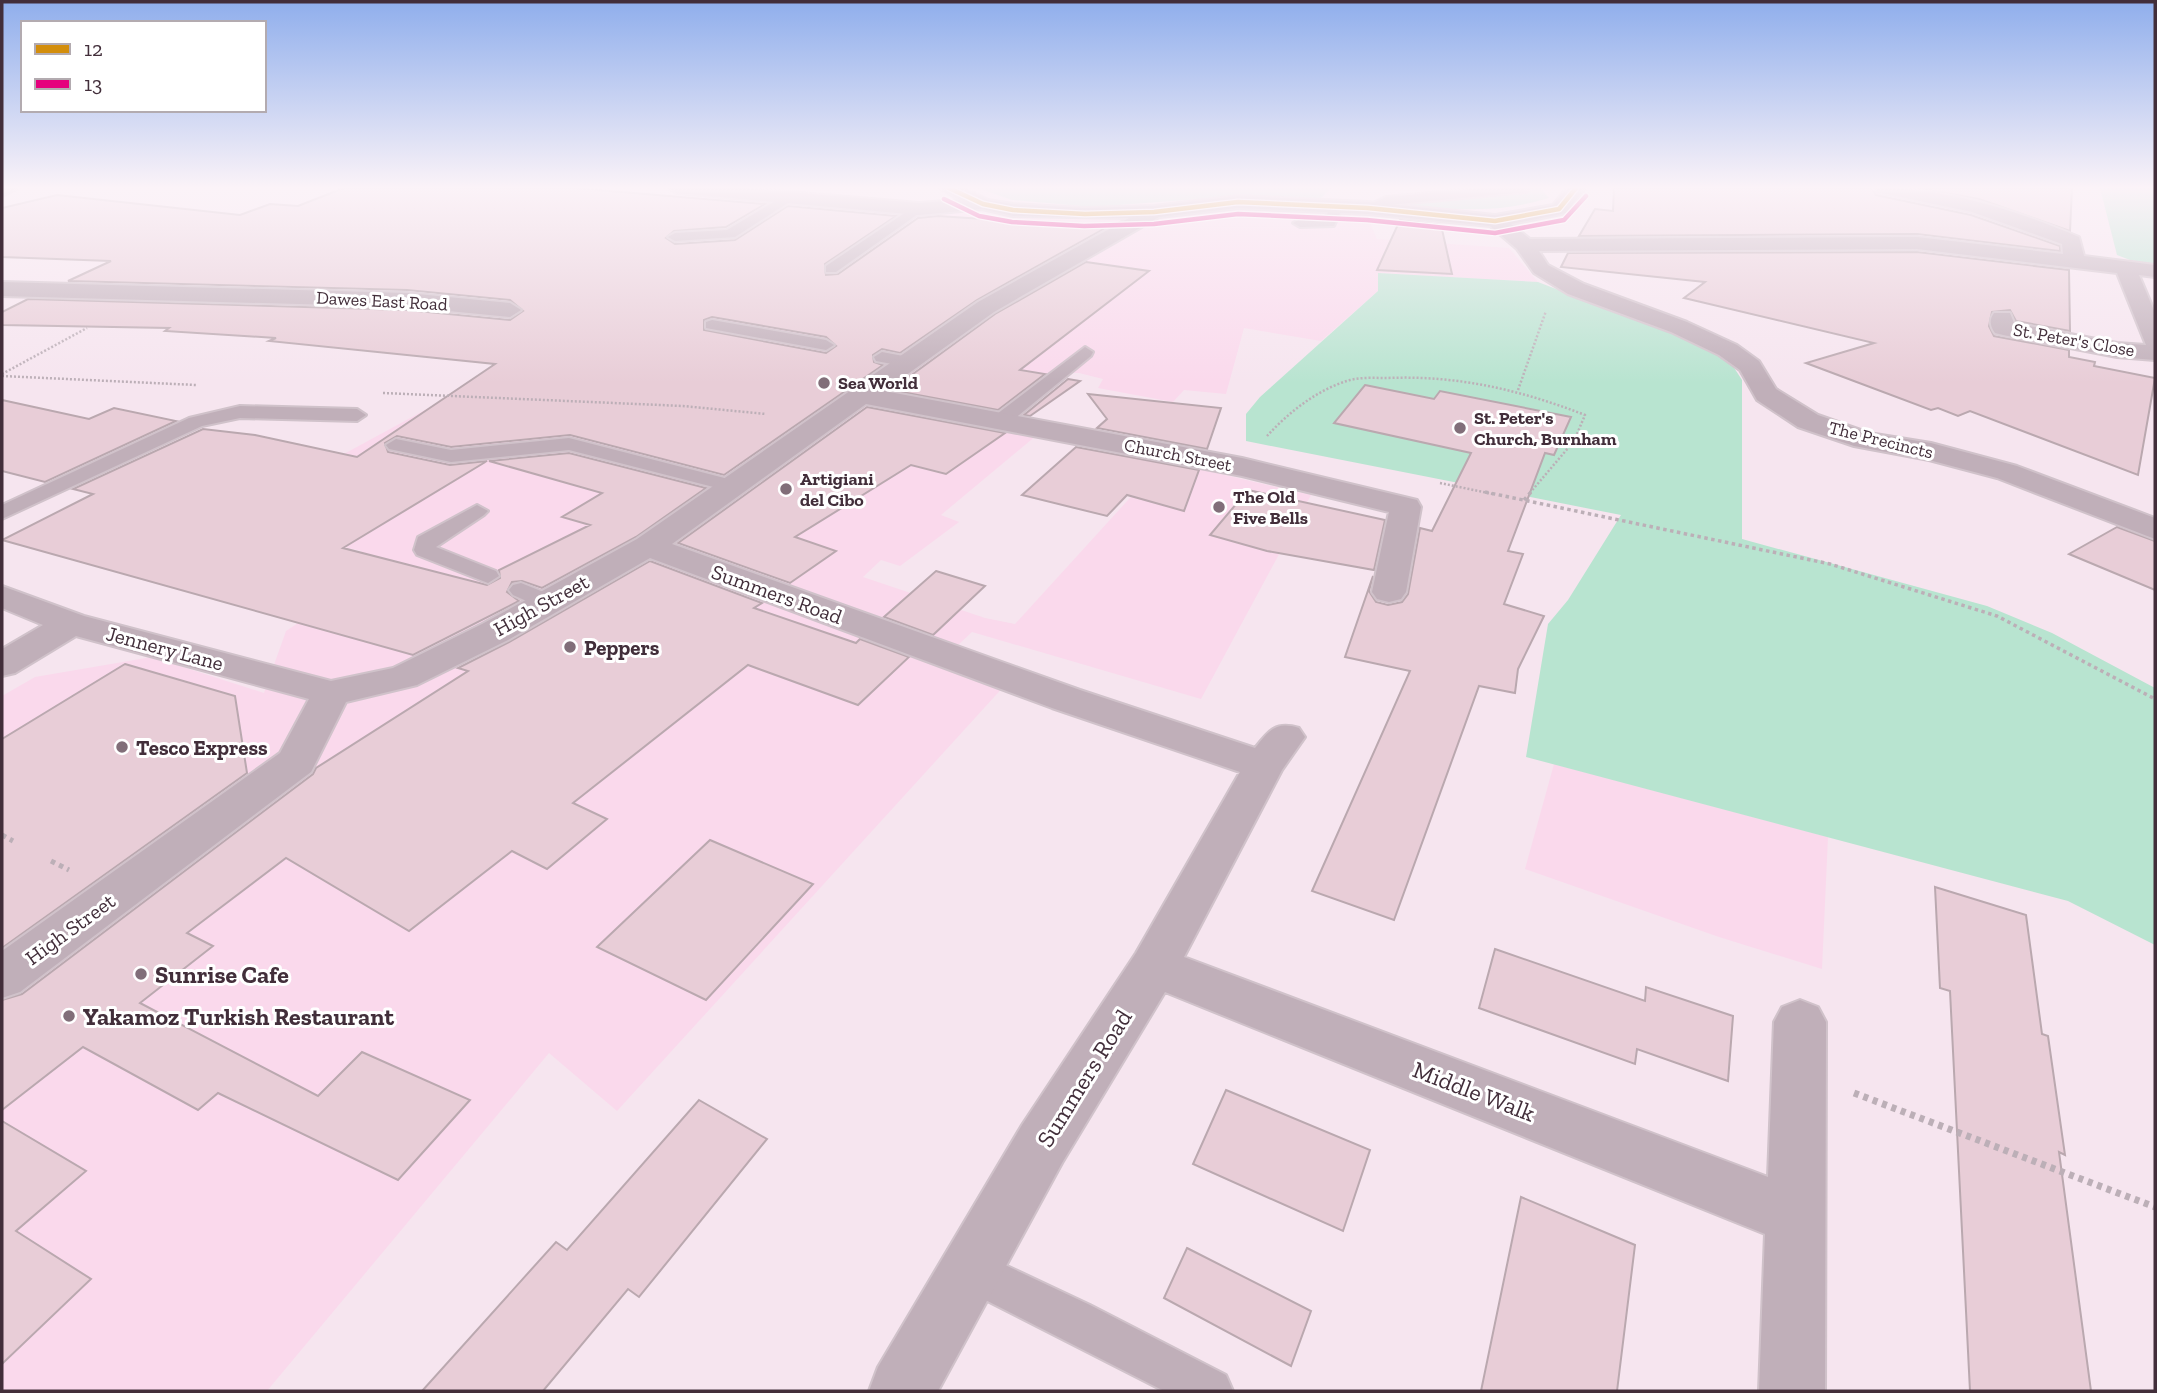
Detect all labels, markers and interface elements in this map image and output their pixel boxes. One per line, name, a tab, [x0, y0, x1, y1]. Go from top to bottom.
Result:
legend	[21, 21, 266, 112]
text: 12	[84, 36, 103, 61]
text: 13	[84, 71, 102, 96]
street label: Dawes East Road	[316, 287, 448, 315]
street label: St. Peter's Close	[2012, 319, 2136, 361]
place label: Sea World	[838, 372, 919, 394]
marker: Sea World	[816, 375, 832, 391]
place label: St. Peter's Church, Burnham	[1474, 407, 1617, 450]
street label: The Precincts	[1827, 416, 1936, 464]
marker: St. Peter's Church, Burnham	[1452, 420, 1468, 436]
street label: Church Street	[1122, 434, 1234, 476]
place label: Artigiani del Cibo	[800, 468, 874, 511]
marker: Artigiani del Cibo	[778, 481, 794, 497]
place label: The Old Five Bells	[1233, 486, 1308, 529]
marker: The Old Five Bells	[1211, 499, 1227, 515]
street label: Summers Road	[708, 559, 846, 629]
street label: High Street	[489, 569, 593, 641]
street label: Jennery Lane	[104, 620, 226, 676]
place label: Peppers	[584, 635, 660, 660]
marker: Peppers	[562, 639, 578, 655]
place label: Tesco Express	[136, 735, 268, 760]
marker: Tesco Express	[114, 739, 130, 755]
street label: High Street	[20, 888, 120, 970]
place label: Sunrise Cafe	[155, 960, 289, 989]
marker: Sunrise Cafe	[133, 966, 149, 982]
place label: Yakamoz Turkish Restaurant	[83, 1002, 394, 1031]
street label: Summers Road	[1030, 1004, 1138, 1152]
marker: Yakamoz Turkish Restaurant	[61, 1008, 77, 1024]
street label: Middle Walk	[1409, 1054, 1540, 1128]

